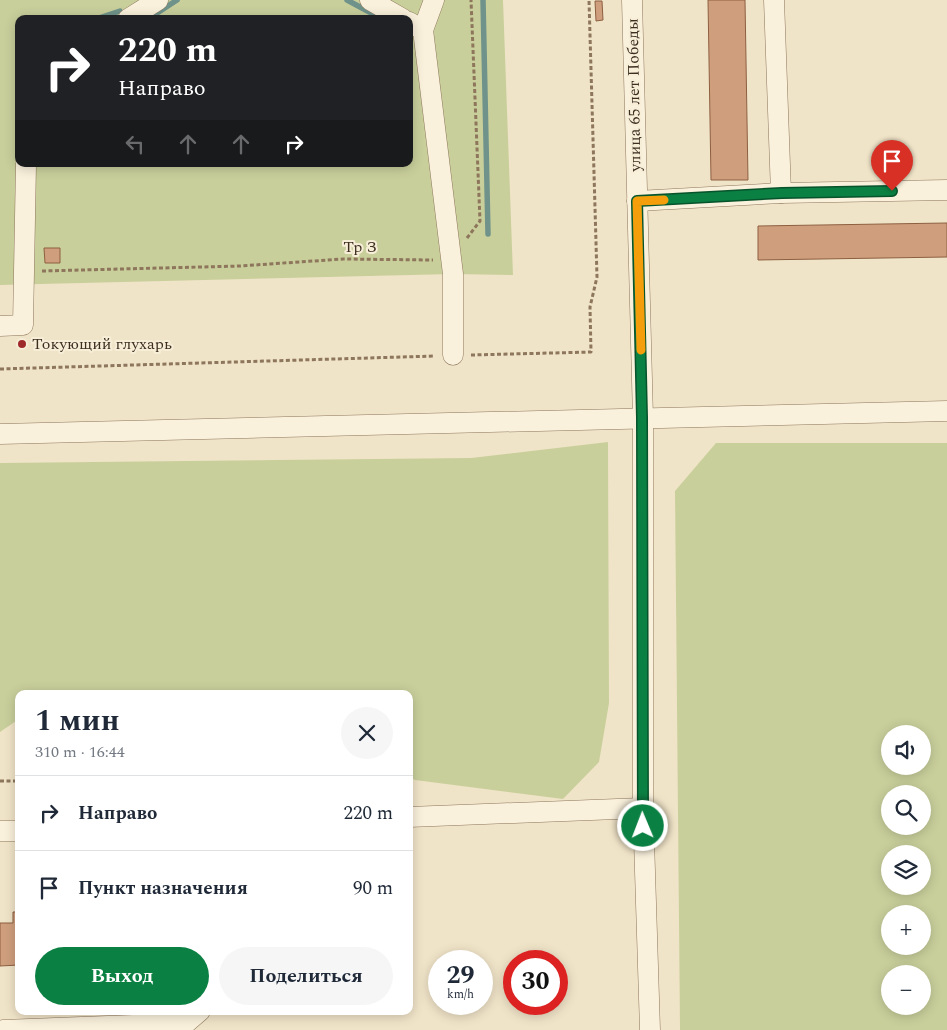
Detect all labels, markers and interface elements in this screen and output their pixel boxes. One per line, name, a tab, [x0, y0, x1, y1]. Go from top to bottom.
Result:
street label: улица 65 лет Победы	[621, 18, 647, 173]
text: 220 m	[118, 24, 217, 77]
icon: right	[35, 35, 100, 100]
text: Направо	[118, 72, 206, 105]
icon: left	[121, 130, 149, 158]
icon: ahead	[174, 130, 202, 158]
icon: ahead	[227, 130, 255, 158]
icon: right	[280, 130, 308, 158]
pin	[871, 140, 913, 191]
icon: arrive	[878, 147, 906, 175]
street label: Тр З	[343, 235, 377, 259]
place label: Токующий глухарь	[32, 332, 172, 356]
marker: Токующий глухарь	[16, 338, 28, 350]
text: 1 мин	[35, 698, 120, 744]
button: close	[341, 707, 393, 759]
map controls	[881, 725, 931, 1015]
button: sound	[881, 725, 931, 775]
text: 310 m · 16:44	[35, 740, 125, 764]
button: search	[881, 785, 931, 835]
icon: right	[35, 799, 63, 827]
text: Направо	[78, 799, 157, 828]
text: 220 m	[343, 799, 393, 828]
position arrow	[616, 799, 668, 851]
button: layers	[881, 845, 931, 895]
icon: arrive	[35, 874, 63, 902]
text: Пункт назначения	[78, 874, 248, 903]
text: 90 m	[353, 874, 393, 903]
button: +	[881, 905, 931, 955]
button: Выход	[35, 947, 209, 1005]
button: Поделиться	[219, 947, 393, 1005]
speed limit sign: 30	[503, 950, 568, 1015]
text: 29	[446, 957, 475, 995]
button: −	[881, 965, 931, 1015]
text: km/h	[447, 985, 474, 1004]

